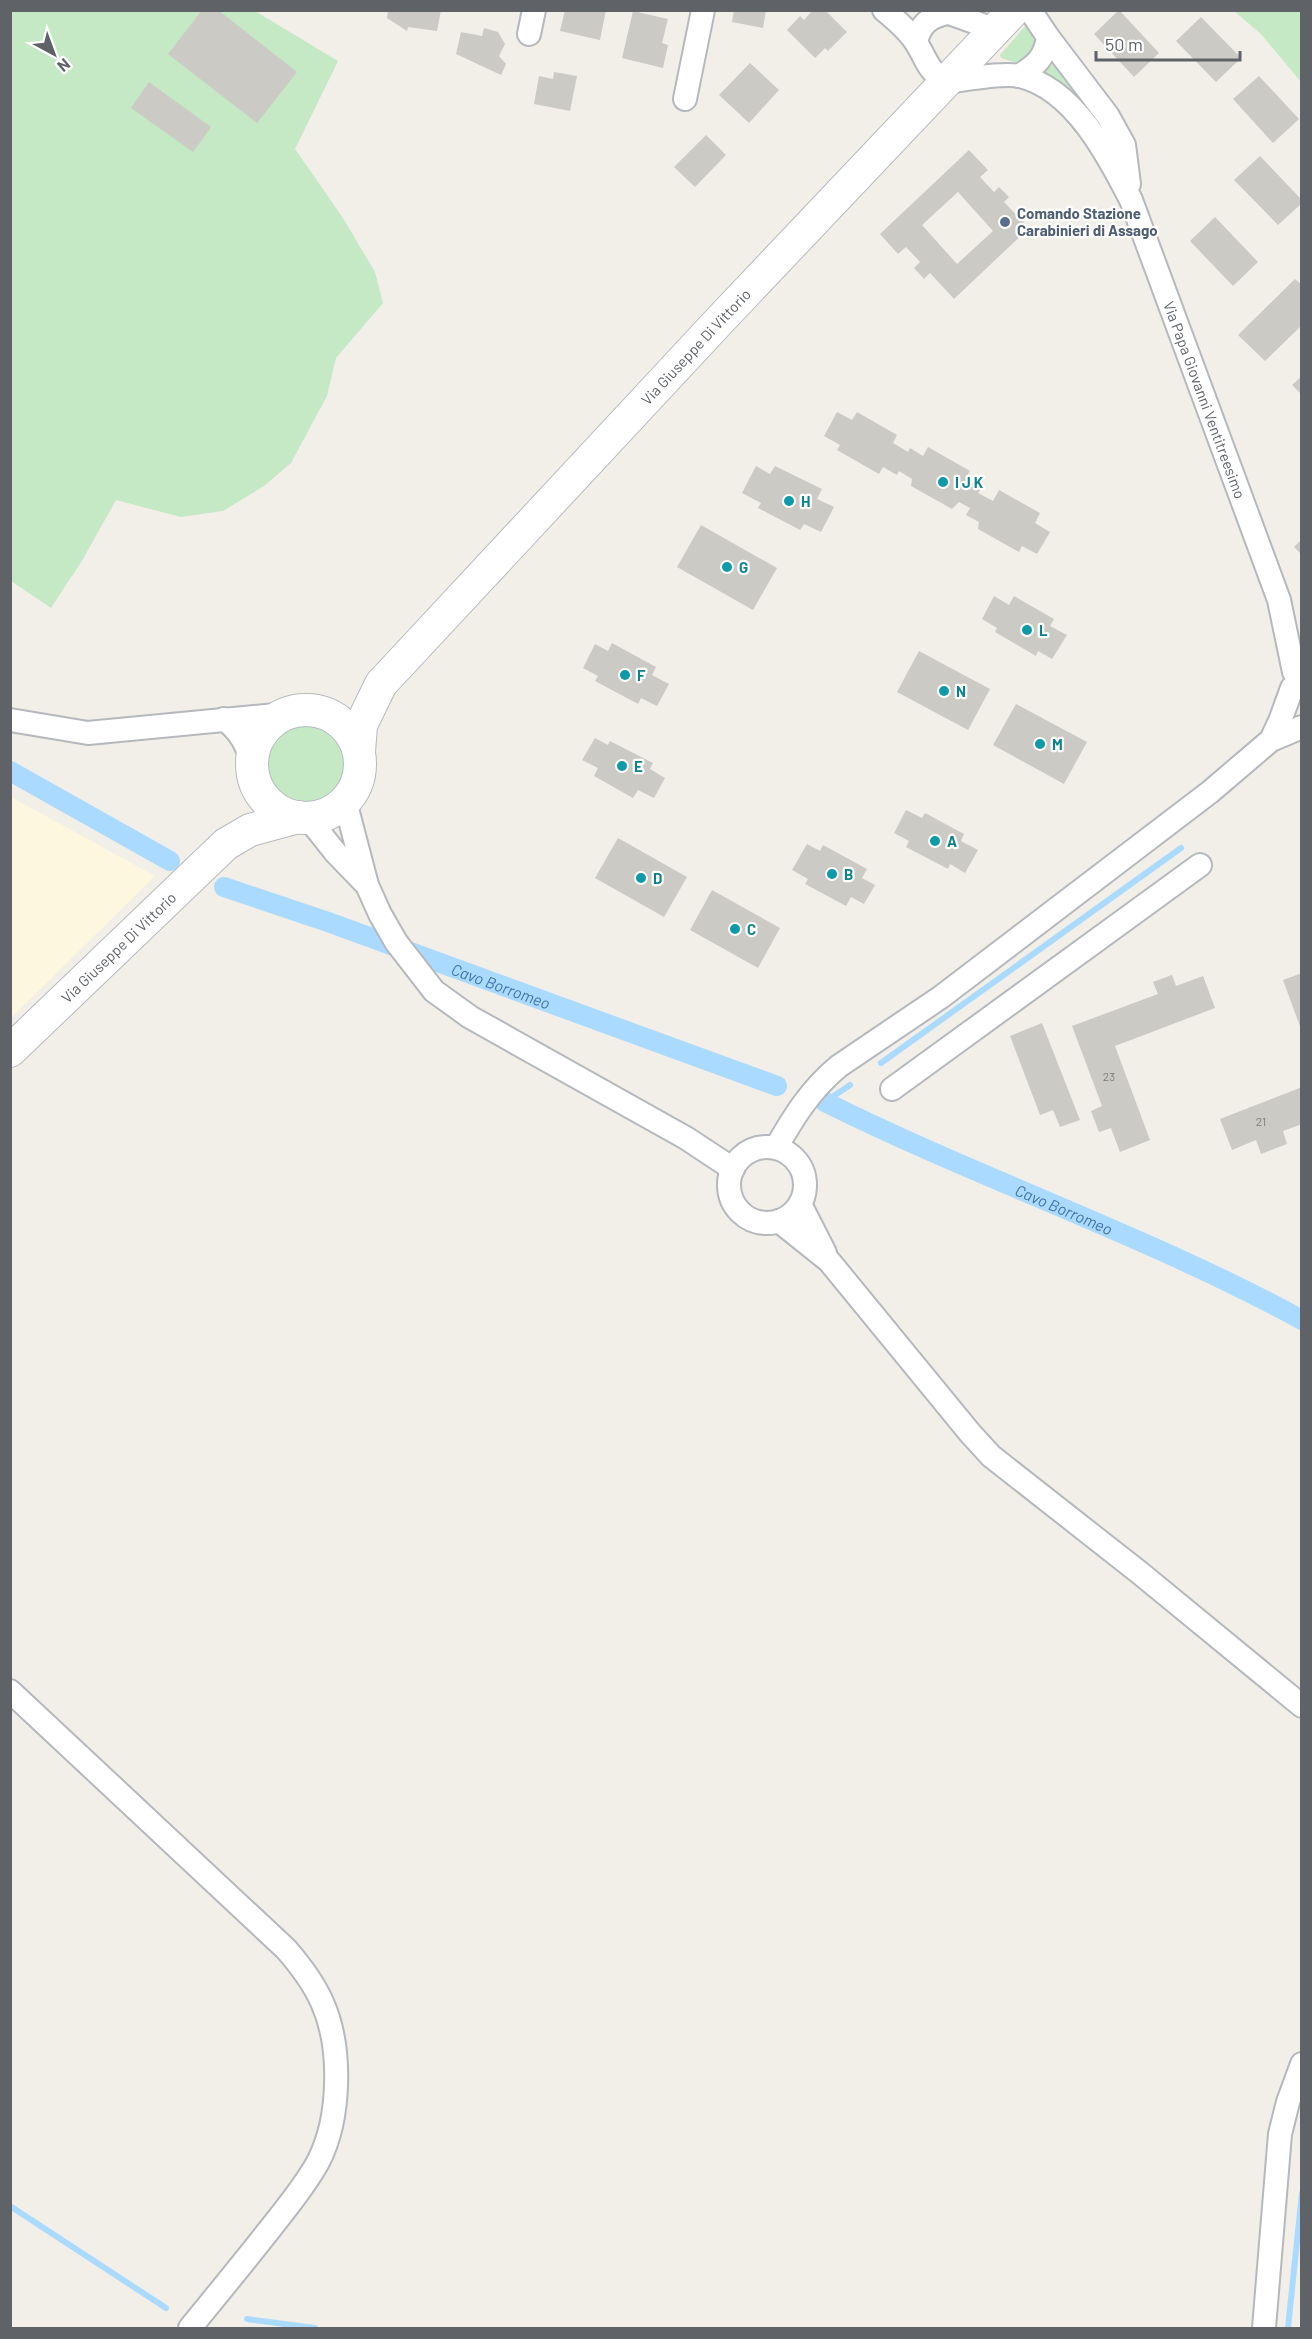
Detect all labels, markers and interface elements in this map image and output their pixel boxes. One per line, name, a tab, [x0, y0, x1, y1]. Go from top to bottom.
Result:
north arrow	[24, 24, 84, 84]
scale bar	[1096, 24, 1240, 62]
text: 50 m	[1105, 33, 1143, 55]
text: N	[54, 55, 74, 76]
place label: Comando Stazione Carabinieri di Assago	[1017, 204, 1158, 239]
marker: Comando Stazione Carabinieri di Assago	[998, 215, 1012, 229]
street label: Via Giuseppe Di Vittorio	[637, 285, 754, 408]
street label: Via Papa Giovanni Ventitreesimo	[1160, 298, 1250, 501]
place label: I J K	[955, 473, 984, 491]
marker: I J K	[936, 475, 950, 489]
place label: H	[801, 492, 810, 510]
marker: H	[782, 494, 796, 508]
place label: G	[739, 558, 748, 576]
marker: G	[720, 560, 734, 574]
place label: L	[1039, 621, 1048, 639]
marker: L	[1020, 623, 1034, 637]
place label: F	[637, 666, 646, 684]
marker: F	[618, 668, 632, 682]
place label: N	[956, 682, 966, 700]
marker: N	[937, 684, 951, 698]
place label: M	[1052, 735, 1063, 753]
marker: M	[1033, 737, 1047, 751]
place label: E	[634, 757, 643, 775]
marker: E	[615, 759, 629, 773]
place label: A	[947, 832, 957, 850]
marker: A	[928, 834, 942, 848]
place label: B	[844, 865, 853, 883]
marker: B	[825, 867, 839, 881]
place label: D	[653, 869, 662, 887]
marker: D	[634, 871, 648, 885]
street label: Via Giuseppe Di Vittorio	[57, 888, 180, 1006]
place label: C	[747, 920, 756, 938]
marker: C	[728, 922, 742, 936]
water label: Cavo Borromeo	[449, 958, 553, 1012]
house number: 23	[1103, 1069, 1115, 1083]
house number: 21	[1256, 1114, 1266, 1128]
water label: Cavo Borromeo	[1013, 1180, 1116, 1238]

